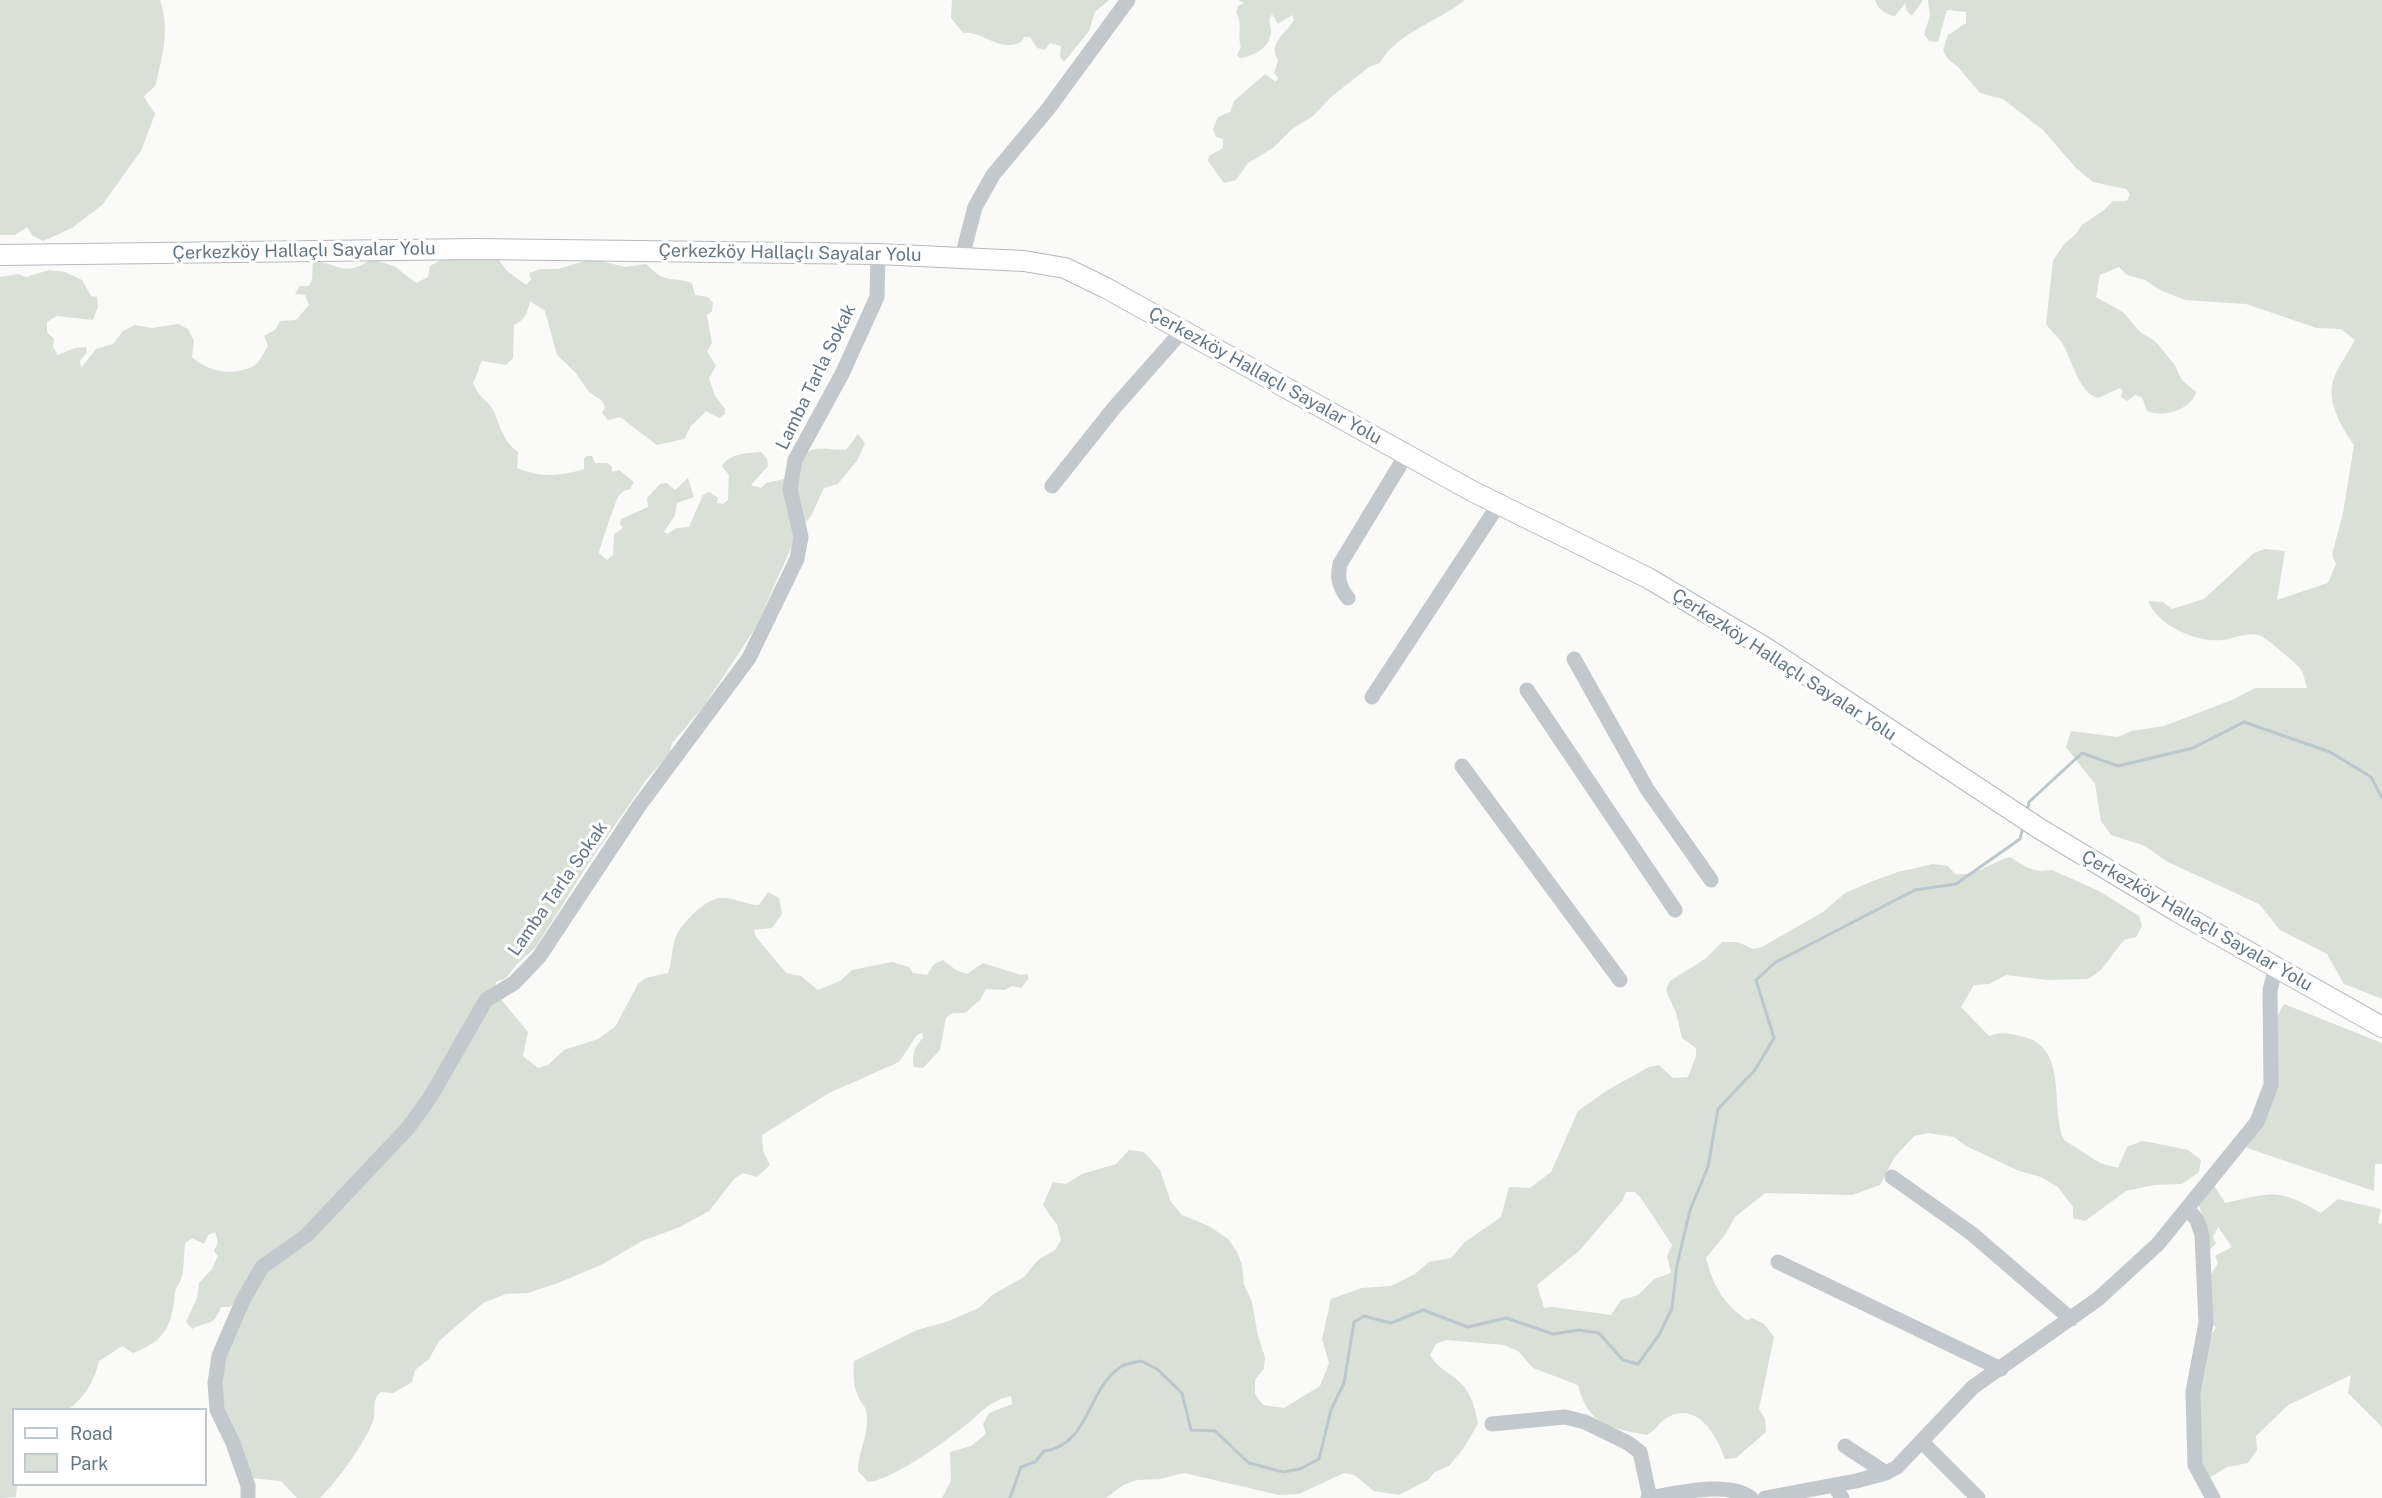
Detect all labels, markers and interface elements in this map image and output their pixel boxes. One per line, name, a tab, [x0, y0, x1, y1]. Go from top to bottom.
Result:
street label: Çerkezköy Hallaçlı Sayalar Yolu	[172, 238, 436, 264]
street label: Çerkezköy Hallaçlı Sayalar Yolu	[658, 240, 922, 266]
street label: Lamba Tarla Sokak	[771, 301, 861, 453]
street label: Çerkezköy Hallaçlı Sayalar Yolu	[1145, 303, 1385, 449]
street label: Çerkezköy Hallaçlı Sayalar Yolu	[1668, 584, 1900, 746]
street label: Lamba Tarla Sokak	[504, 818, 612, 960]
street label: Çerkezköy Hallaçlı Sayalar Yolu	[2078, 846, 2316, 996]
legend	[12, 1408, 207, 1486]
text: Road	[70, 1423, 113, 1444]
text: Park	[70, 1453, 108, 1474]

